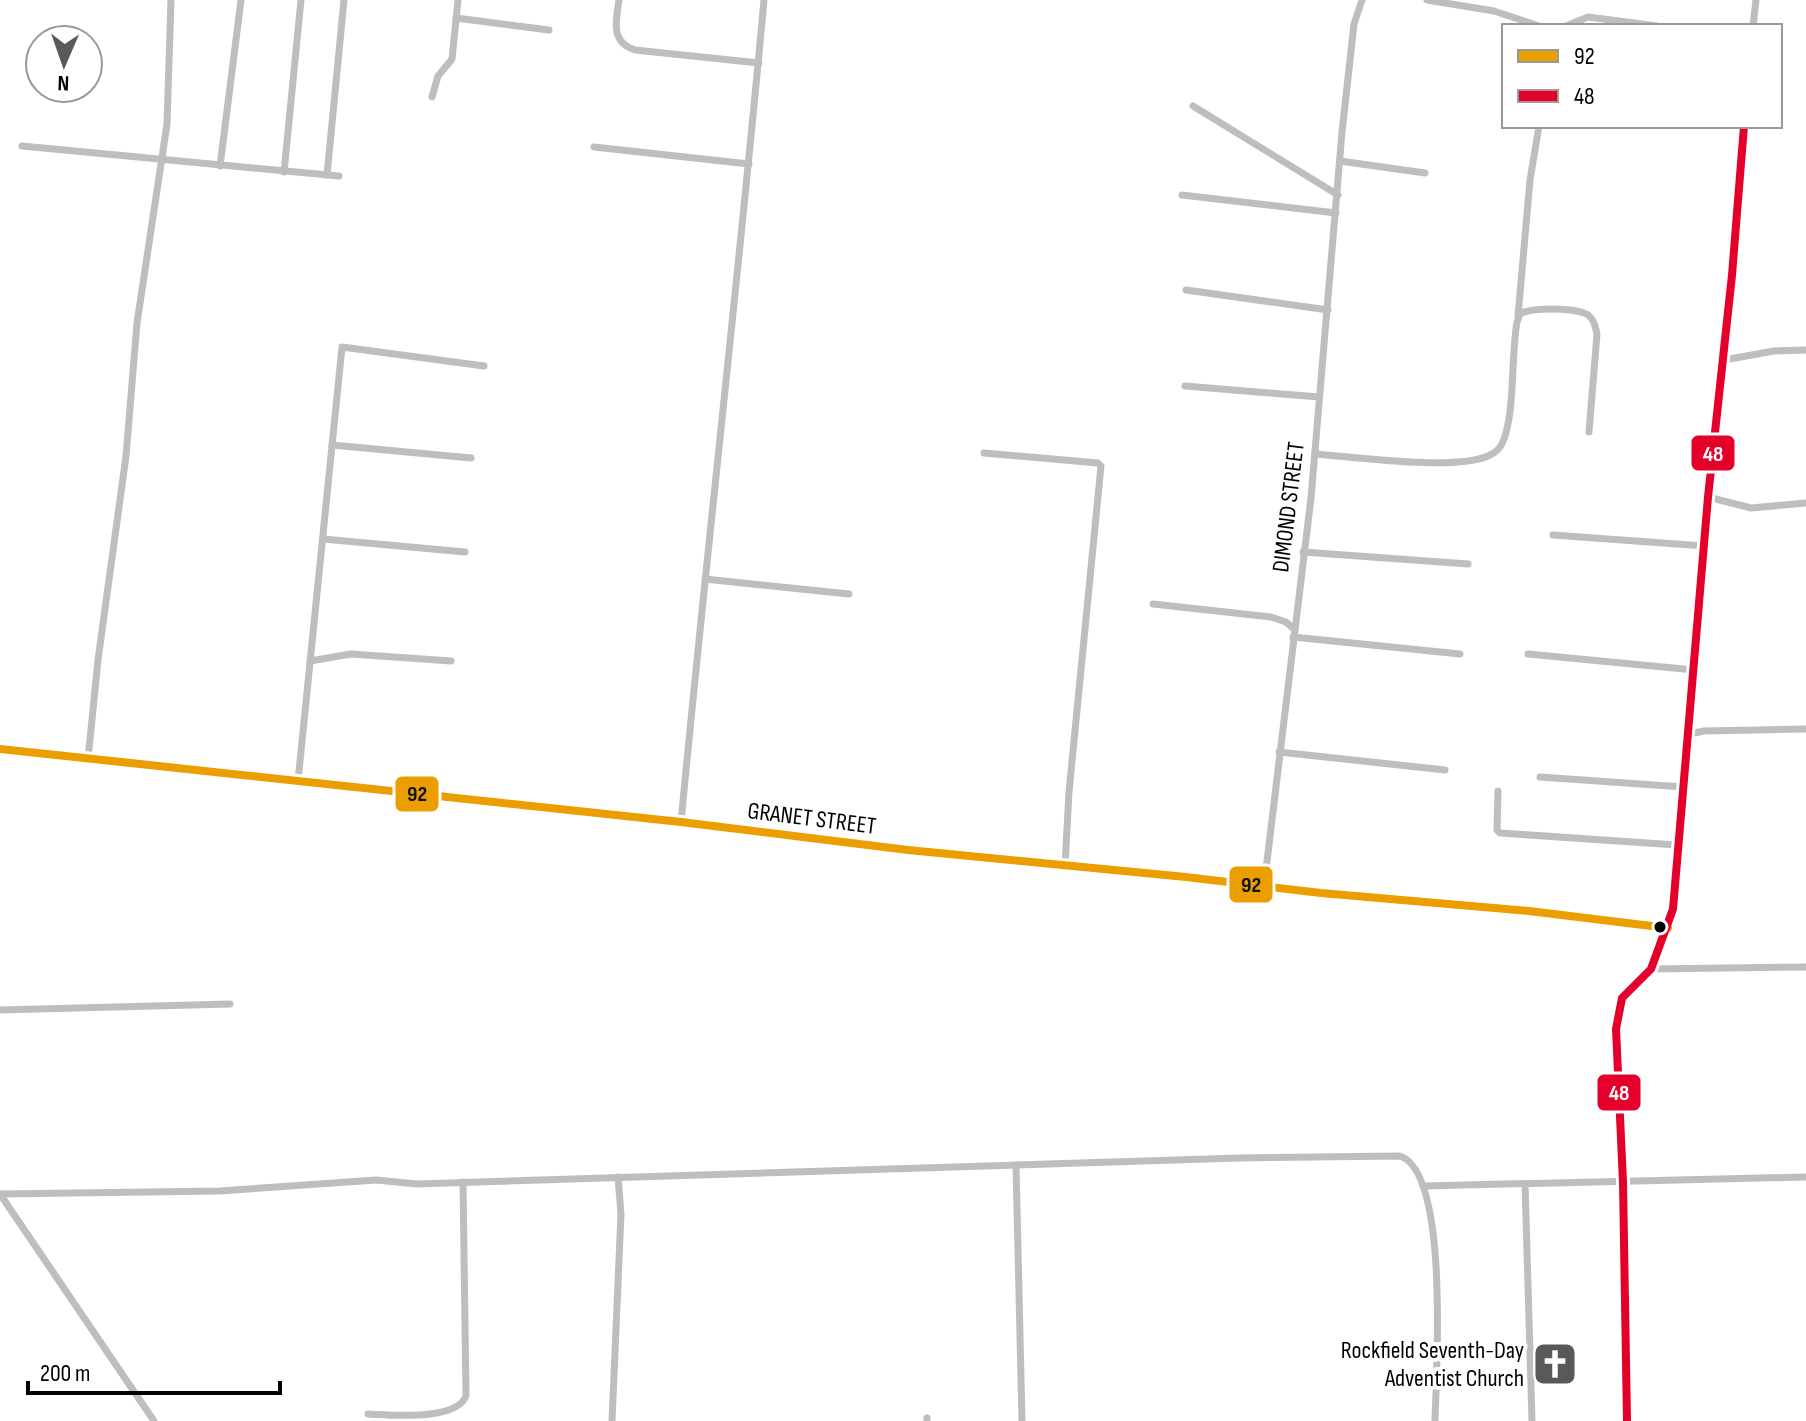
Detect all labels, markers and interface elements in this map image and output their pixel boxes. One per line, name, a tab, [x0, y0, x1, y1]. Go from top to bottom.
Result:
north arrow	[24, 24, 104, 104]
legend	[1502, 24, 1782, 128]
text: 92	[1574, 42, 1595, 71]
text: N	[57, 69, 70, 96]
text: 48	[1574, 82, 1595, 111]
line badge: 48	[1690, 434, 1736, 472]
street label: DIMOND STREET	[1266, 440, 1311, 574]
text: 48	[1703, 441, 1723, 468]
line badge: 92	[394, 775, 440, 813]
text: 92	[407, 781, 427, 808]
street label: GRANET STREET	[746, 796, 878, 841]
line badge: 92	[1228, 865, 1274, 904]
text: 92	[1241, 872, 1261, 899]
unlabelled marker	[1652, 919, 1668, 935]
line badge: 48	[1596, 1073, 1642, 1112]
text: 48	[1609, 1080, 1629, 1107]
place label: Rockfield Seventh-Day Adventist Church	[1341, 1336, 1524, 1393]
church icon: Rockfield Seventh-Day Adventist Church	[1531, 1340, 1579, 1388]
scale bar	[28, 1345, 280, 1395]
text: 200 m	[40, 1359, 91, 1388]

